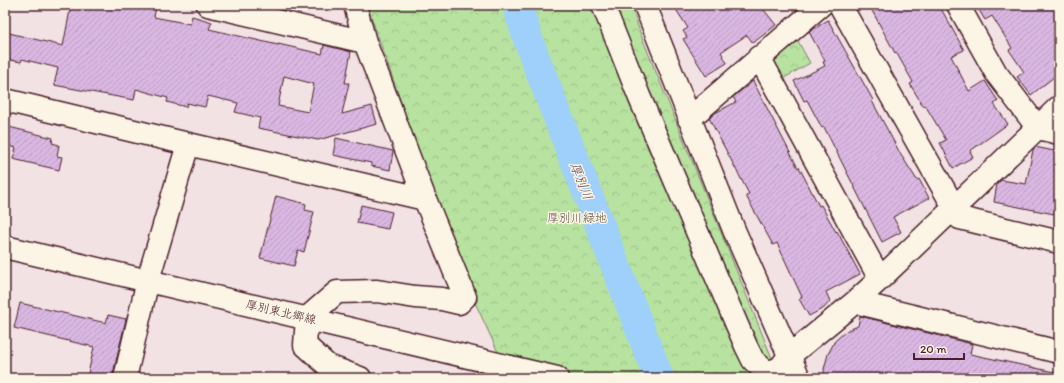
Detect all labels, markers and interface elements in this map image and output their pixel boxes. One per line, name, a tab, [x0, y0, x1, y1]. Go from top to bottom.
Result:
water label: 厚別川	[568, 160, 596, 202]
park label: 厚別川緑地	[547, 211, 607, 225]
street label: 厚別東北郷線	[244, 297, 318, 327]
scale bar	[914, 335, 964, 361]
text: 20 m	[920, 342, 947, 356]

